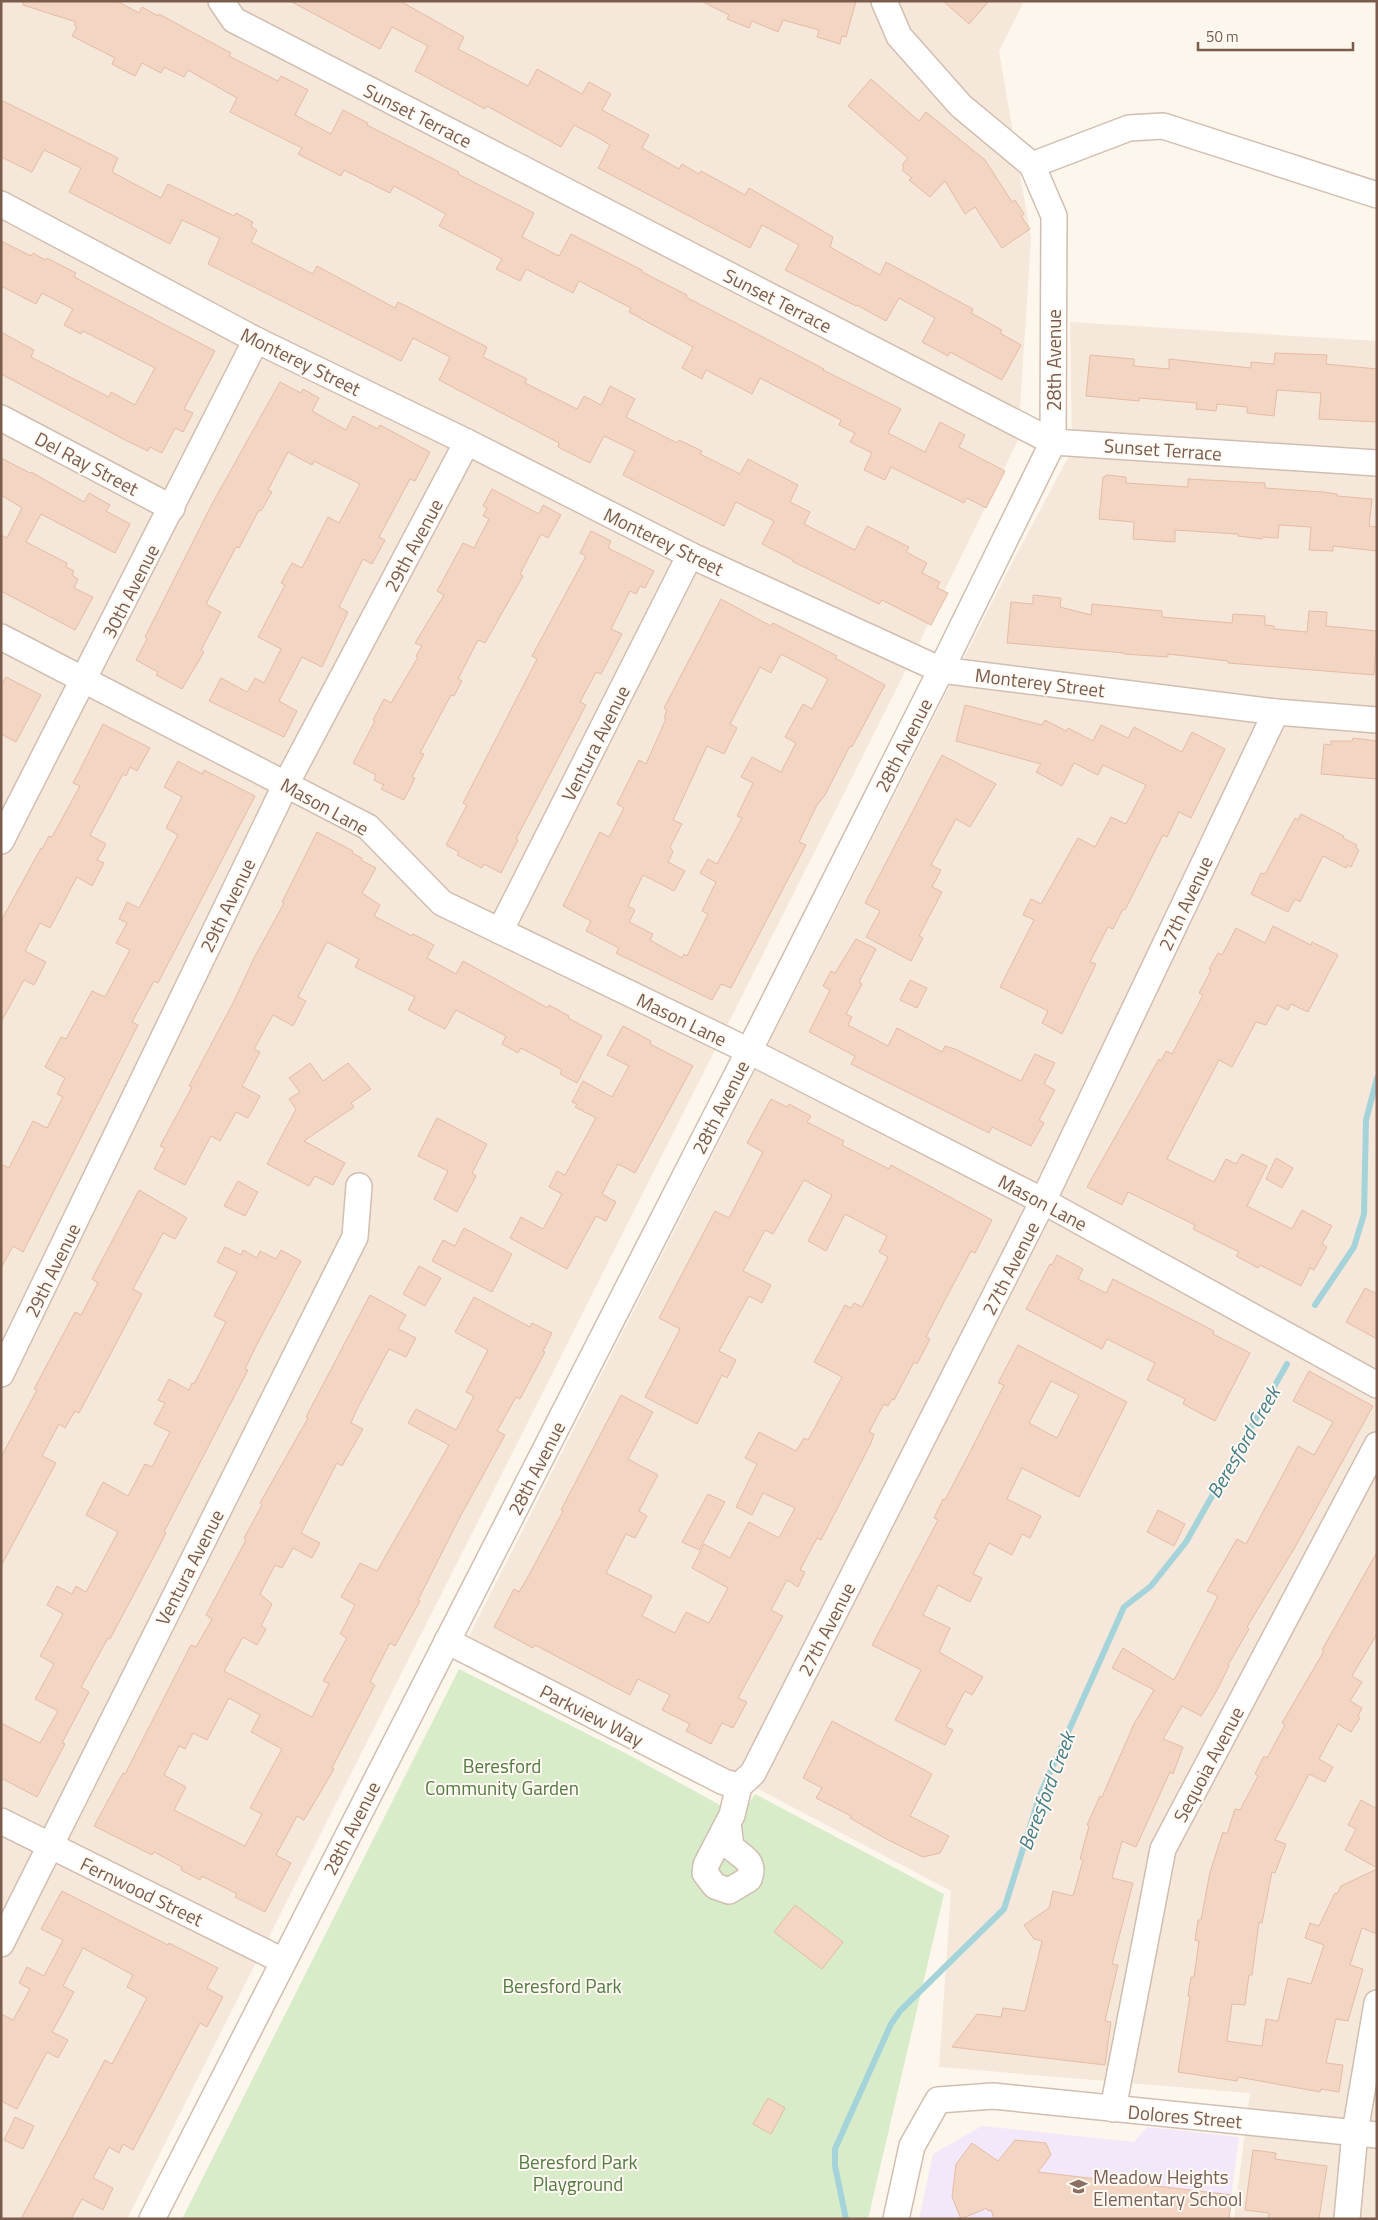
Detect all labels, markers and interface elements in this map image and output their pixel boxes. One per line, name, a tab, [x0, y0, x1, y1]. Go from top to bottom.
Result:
scale bar	[1198, 20, 1353, 52]
text: 50 m	[1206, 25, 1239, 48]
street label: Sunset Terrace	[359, 75, 477, 155]
street label: Sunset Terrace	[719, 260, 837, 340]
street label: 28th Avenue	[1039, 309, 1068, 411]
street label: Monterey Street	[236, 319, 366, 403]
street label: Del Ray Street	[30, 423, 144, 503]
street label: Sunset Terrace	[1103, 430, 1223, 468]
street label: 29th Avenue	[376, 493, 450, 597]
street label: Monterey Street	[599, 499, 729, 583]
street label: 30th Avenue	[94, 539, 166, 643]
street label: Monterey Street	[973, 660, 1107, 704]
street label: Ventura Avenue	[553, 680, 637, 806]
street label: 28th Avenue	[867, 693, 939, 797]
street label: Mason Lane	[275, 770, 375, 842]
street label: 27th Avenue	[1150, 851, 1220, 955]
street label: 29th Avenue	[192, 853, 262, 957]
street label: Mason Lane	[632, 985, 732, 1053]
street label: 28th Avenue	[684, 1055, 756, 1159]
street label: Mason Lane	[993, 1166, 1093, 1238]
street label: 27th Avenue	[974, 1216, 1046, 1320]
street label: 29th Avenue	[17, 1218, 87, 1322]
water label: Beresford Creek	[1198, 1379, 1289, 1504]
street label: 28th Avenue	[500, 1416, 572, 1520]
street label: Ventura Avenue	[147, 1504, 231, 1630]
street label: 27th Avenue	[790, 1577, 862, 1681]
street label: Parkview Way	[535, 1676, 649, 1754]
street label: Sequoia Avenue	[1165, 1701, 1251, 1827]
water label: Beresford Creek	[1009, 1725, 1084, 1855]
park label: Beresford Community Garden	[425, 1751, 579, 1802]
street label: 28th Avenue	[315, 1776, 387, 1880]
street label: Fernwood Street	[76, 1849, 209, 1933]
park label: Beresford Park	[502, 1971, 622, 2000]
street label: Dolores Street	[1127, 2097, 1244, 2135]
park label: Beresford Park Playground	[518, 2147, 638, 2198]
place label: Meadow Heights Elementary School	[1093, 2162, 1242, 2213]
school or university icon: Meadow Heights Elementary School	[1069, 2177, 1089, 2197]

